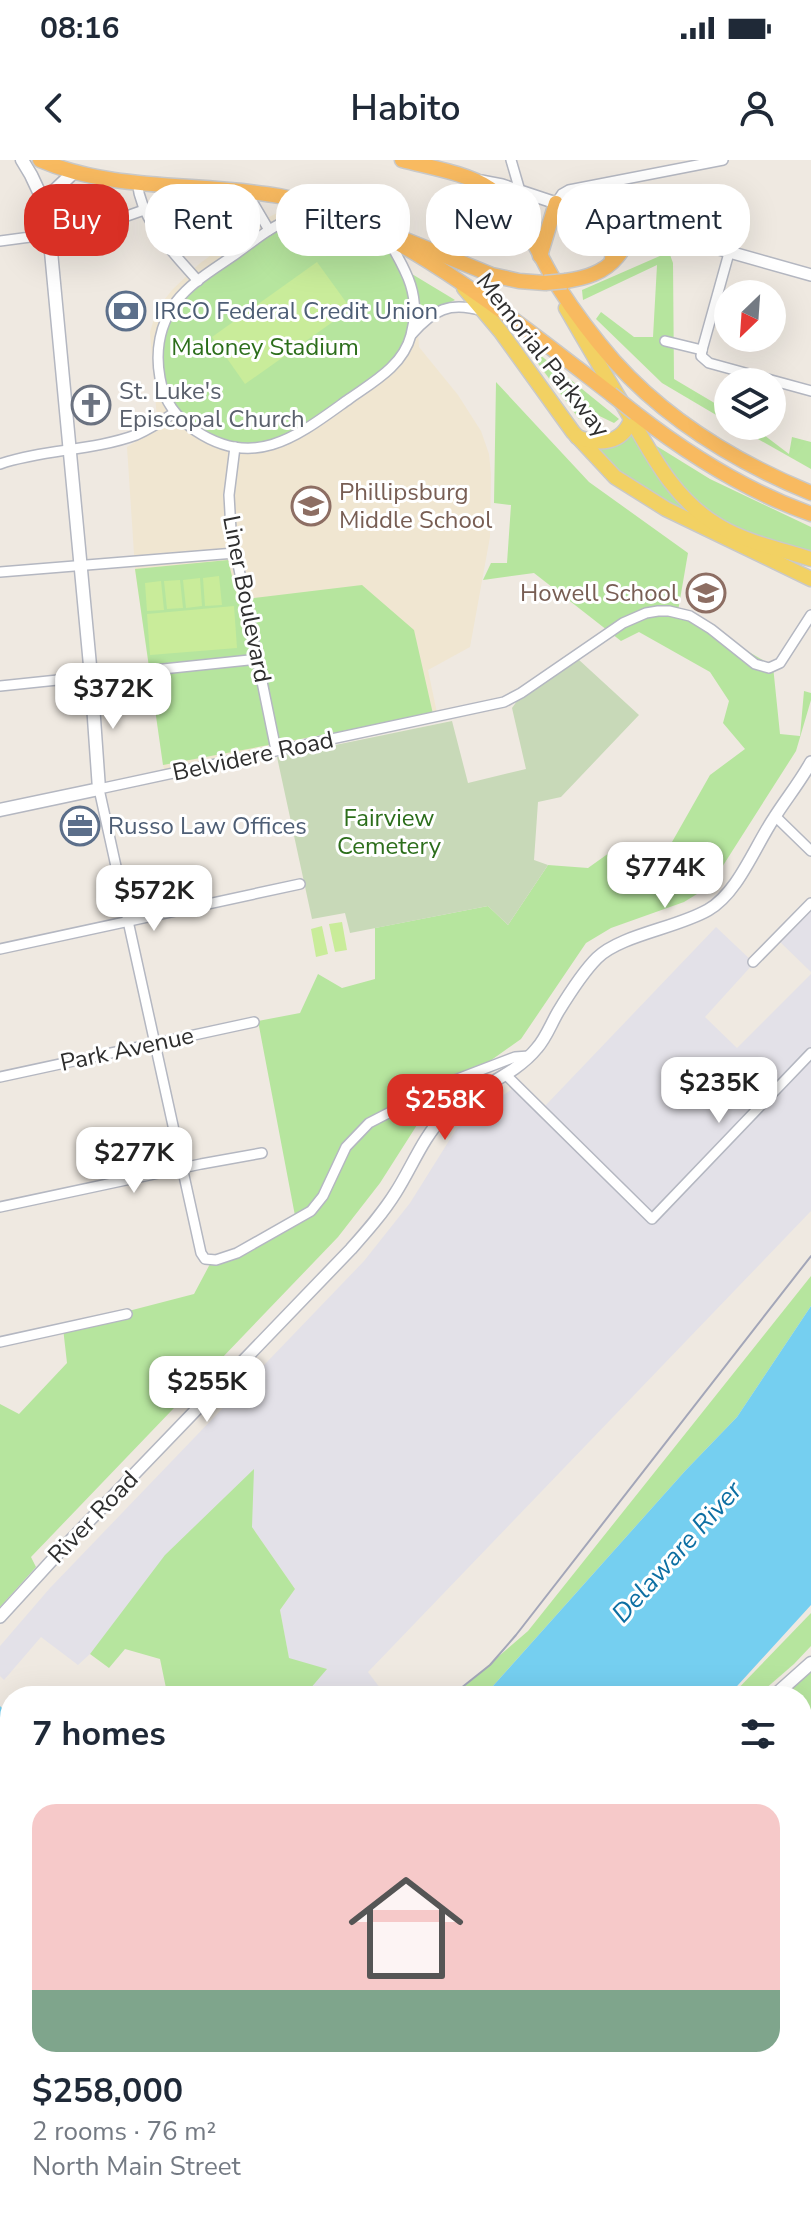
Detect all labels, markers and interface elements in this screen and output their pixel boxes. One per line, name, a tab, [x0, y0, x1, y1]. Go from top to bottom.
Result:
text: 08:16	[40, 8, 119, 49]
text: Habito	[350, 84, 461, 133]
icon: back	[32, 86, 76, 130]
icon: person	[735, 86, 779, 130]
chip: Buy	[24, 184, 129, 256]
chip: Rent	[145, 184, 260, 256]
chip: Filters	[276, 184, 410, 256]
chip: New	[426, 184, 541, 256]
chip: Apartment	[557, 184, 750, 256]
street label: Memorial Parkway	[469, 266, 618, 444]
north arrow	[714, 280, 786, 352]
map controls	[714, 280, 786, 440]
bank icon: IRCO Federal Credit Union	[105, 290, 147, 332]
place label: IRCO Federal Credit Union	[154, 295, 438, 327]
park label: Maloney Stadium	[171, 331, 359, 363]
button: layers	[714, 368, 786, 440]
place label: St. Luke's Episcopal Church	[119, 375, 305, 435]
church icon: St. Luke's Episcopal Church	[70, 384, 112, 426]
place label: Phillipsburg Middle School	[339, 476, 492, 536]
school or university icon: Phillipsburg Middle School	[290, 485, 332, 527]
street label: Liner Boulevard	[215, 513, 279, 685]
school or university icon: Howell School	[685, 572, 727, 614]
place label: Howell School	[520, 577, 678, 609]
pin: $372K	[57, 663, 169, 731]
text: $372K	[73, 671, 153, 706]
street label: Belvidere Road	[170, 723, 336, 789]
park label: Fairview Cemetery	[337, 802, 442, 862]
office icon: Russo Law Offices	[59, 805, 101, 847]
place label: Russo Law Offices	[108, 810, 307, 842]
pin: $774K	[609, 842, 721, 910]
text: $774K	[625, 850, 705, 885]
pin: $572K	[98, 865, 210, 933]
text: $572K	[114, 873, 194, 908]
street label: Park Avenue	[57, 1019, 197, 1079]
pin: $235K	[663, 1057, 775, 1125]
text: $235K	[679, 1065, 759, 1100]
pin: $258K	[389, 1074, 501, 1142]
text: $258K	[405, 1082, 485, 1117]
pin: $277K	[78, 1127, 190, 1195]
text: $277K	[94, 1135, 174, 1170]
pin: $255K	[151, 1356, 263, 1424]
text: $255K	[167, 1364, 247, 1399]
street label: River Road	[41, 1464, 145, 1570]
water label: Delaware River	[604, 1473, 750, 1630]
text: 7 homes	[32, 1711, 166, 1757]
icon: filters	[736, 1712, 780, 1756]
icon: home	[334, 1856, 478, 2000]
text: $258,000	[32, 2068, 183, 2114]
text: 2 rooms · 76 m²	[32, 2114, 216, 2149]
text: North Main Street	[32, 2149, 241, 2184]

